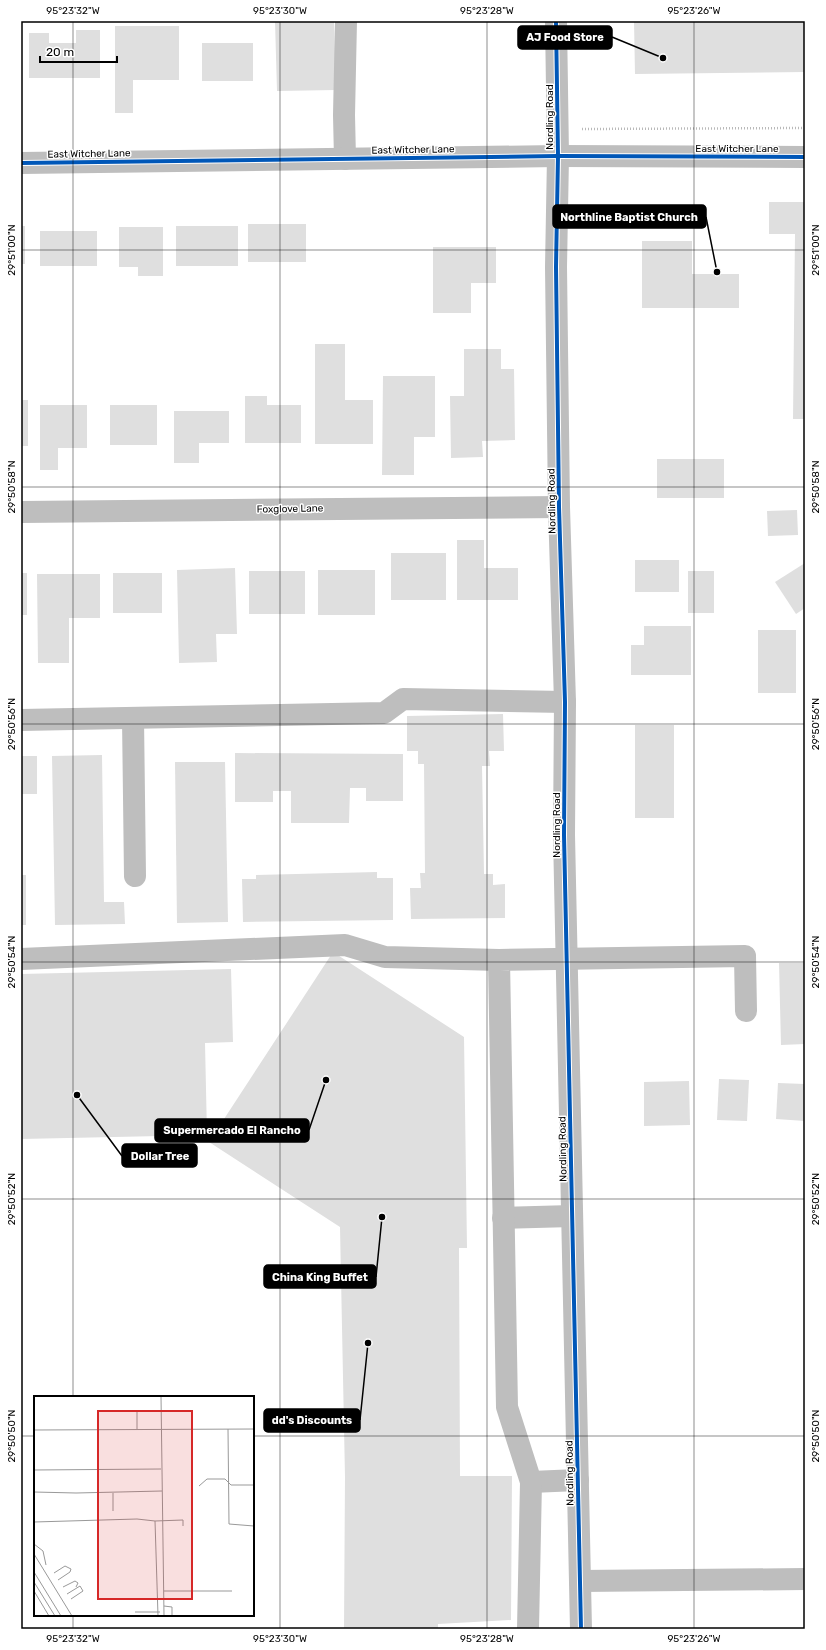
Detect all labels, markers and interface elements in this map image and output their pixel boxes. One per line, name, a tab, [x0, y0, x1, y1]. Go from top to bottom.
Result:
text: 95°23'32"W	[46, 5, 100, 17]
text: 95°23'30"W	[253, 5, 307, 17]
text: 95°23'28"W	[460, 5, 514, 17]
text: 95°23'26"W	[667, 5, 721, 17]
callout: AJ Food Store	[518, 26, 612, 49]
text: AJ Food Store	[526, 31, 604, 44]
scale bar	[40, 38, 117, 64]
text: 20 m	[46, 45, 74, 59]
street label: Nordling Road	[544, 84, 556, 150]
street label: East Witcher Lane	[371, 143, 455, 157]
street label: East Witcher Lane	[695, 143, 779, 155]
street label: East Witcher Lane	[47, 147, 131, 161]
callout: Northline Baptist Church	[553, 205, 706, 228]
text: Northline Baptist Church	[560, 211, 698, 224]
text: 29°51'00"N	[6, 224, 18, 276]
text: 29°51'00"N	[810, 224, 822, 276]
text: 29°50'58"N	[6, 460, 18, 514]
text: 29°50'58"N	[810, 460, 822, 514]
street label: Nordling Road	[545, 468, 559, 534]
street label: Foxglove Lane	[257, 502, 324, 516]
text: 29°50'56"N	[6, 698, 18, 750]
text: 29°50'56"N	[810, 698, 822, 750]
street label: Nordling Road	[551, 792, 563, 858]
text: 29°50'54"N	[6, 936, 18, 988]
text: 29°50'54"N	[810, 936, 822, 988]
street label: Nordling Road	[556, 1116, 570, 1182]
callout: Supermercado El Rancho	[155, 1119, 309, 1142]
text: Supermercado El Rancho	[163, 1124, 301, 1137]
callout: Dollar Tree	[122, 1144, 197, 1167]
text: Dollar Tree	[131, 1150, 190, 1163]
text: 29°50'52"N	[6, 1173, 18, 1225]
text: 29°50'52"N	[810, 1173, 822, 1225]
callout: China King Buffet	[264, 1265, 376, 1288]
text: China King Buffet	[272, 1271, 368, 1284]
inset map	[34, 1396, 254, 1616]
text: 29°50'50"N	[6, 1409, 18, 1463]
callout: dd's Discounts	[264, 1409, 360, 1432]
text: 29°50'50"N	[810, 1409, 822, 1463]
text: dd's Discounts	[272, 1414, 352, 1427]
street label: Nordling Road	[563, 1440, 577, 1506]
text: 95°23'32"W	[46, 1633, 100, 1645]
text: 95°23'30"W	[253, 1633, 307, 1645]
text: 95°23'28"W	[460, 1633, 514, 1645]
text: 95°23'26"W	[667, 1633, 721, 1645]

